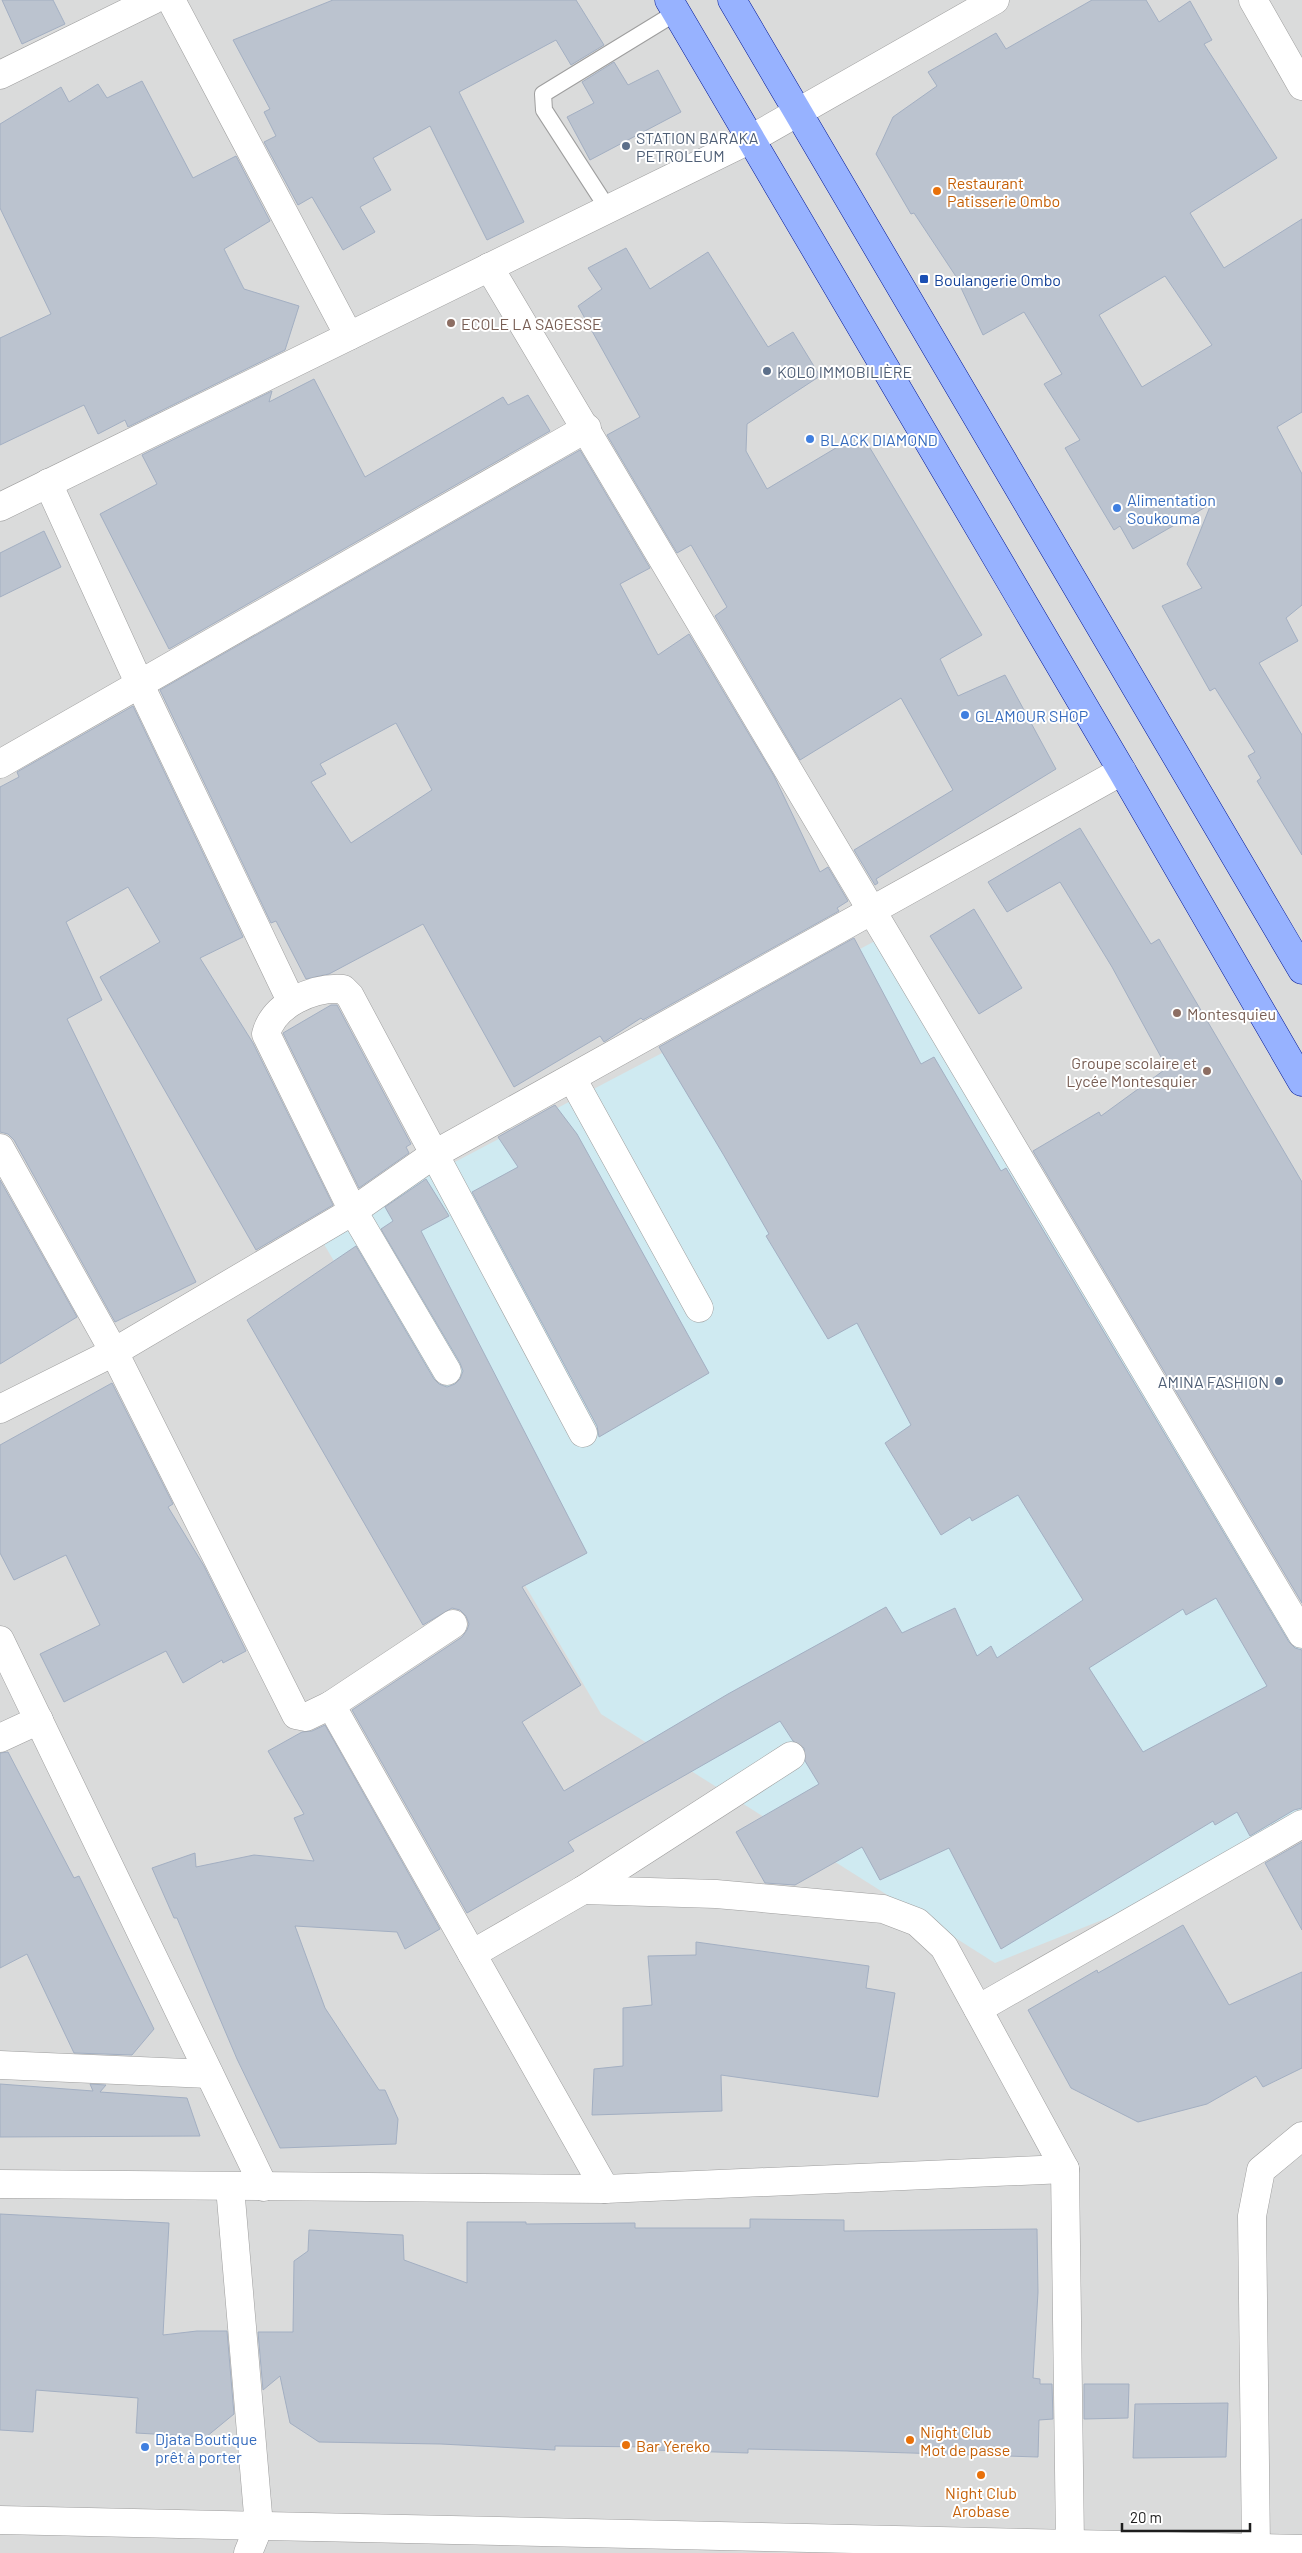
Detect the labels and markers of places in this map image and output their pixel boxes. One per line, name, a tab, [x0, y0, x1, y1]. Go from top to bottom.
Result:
place label: STATION BARAKA PETROLEUM	[636, 128, 759, 165]
marker: STATION BARAKA PETROLEUM	[620, 140, 632, 152]
place label: Restaurant Patisserie Ombo	[947, 173, 1060, 210]
marker: Restaurant Patisserie Ombo	[931, 185, 943, 197]
place label: Boulangerie Ombo	[934, 270, 1061, 289]
marker: Boulangerie Ombo	[918, 273, 930, 285]
place label: ECOLE LA SAGESSE	[461, 314, 602, 333]
marker: ECOLE LA SAGESSE	[445, 317, 457, 329]
place label: KOLO IMMOBILIÈRE	[777, 362, 912, 381]
marker: KOLO IMMOBILIÈRE	[761, 365, 773, 377]
place label: BLACK DIAMOND	[820, 430, 938, 449]
marker: BLACK DIAMOND	[804, 433, 816, 445]
place label: Alimentation Soukouma	[1127, 490, 1216, 527]
marker: Alimentation Soukouma	[1111, 502, 1123, 514]
place label: GLAMOUR SHOP	[975, 706, 1088, 725]
marker: GLAMOUR SHOP	[959, 709, 971, 721]
place label: Montesquieu	[1187, 1004, 1276, 1023]
marker: Montesquieu	[1171, 1007, 1183, 1019]
place label: Groupe scolaire et Lycée Montesquier	[1066, 1053, 1197, 1090]
marker: Groupe scolaire et Lycée Montesquier	[1201, 1065, 1213, 1077]
place label: AMINA FASHION	[1158, 1372, 1269, 1391]
marker: AMINA FASHION	[1273, 1375, 1285, 1387]
place label: Night Club Mot de passe	[920, 2422, 1010, 2459]
place label: Djata Boutique prêt à porter	[155, 2429, 257, 2466]
marker: Night Club Mot de passe	[904, 2434, 916, 2446]
place label: Bar Yereko	[636, 2436, 710, 2455]
marker: Bar Yereko	[620, 2439, 632, 2451]
marker: Djata Boutique prêt à porter	[139, 2441, 151, 2453]
marker: Night Club Arobase	[975, 2469, 987, 2481]
place label: Night Club Arobase	[945, 2483, 1017, 2520]

